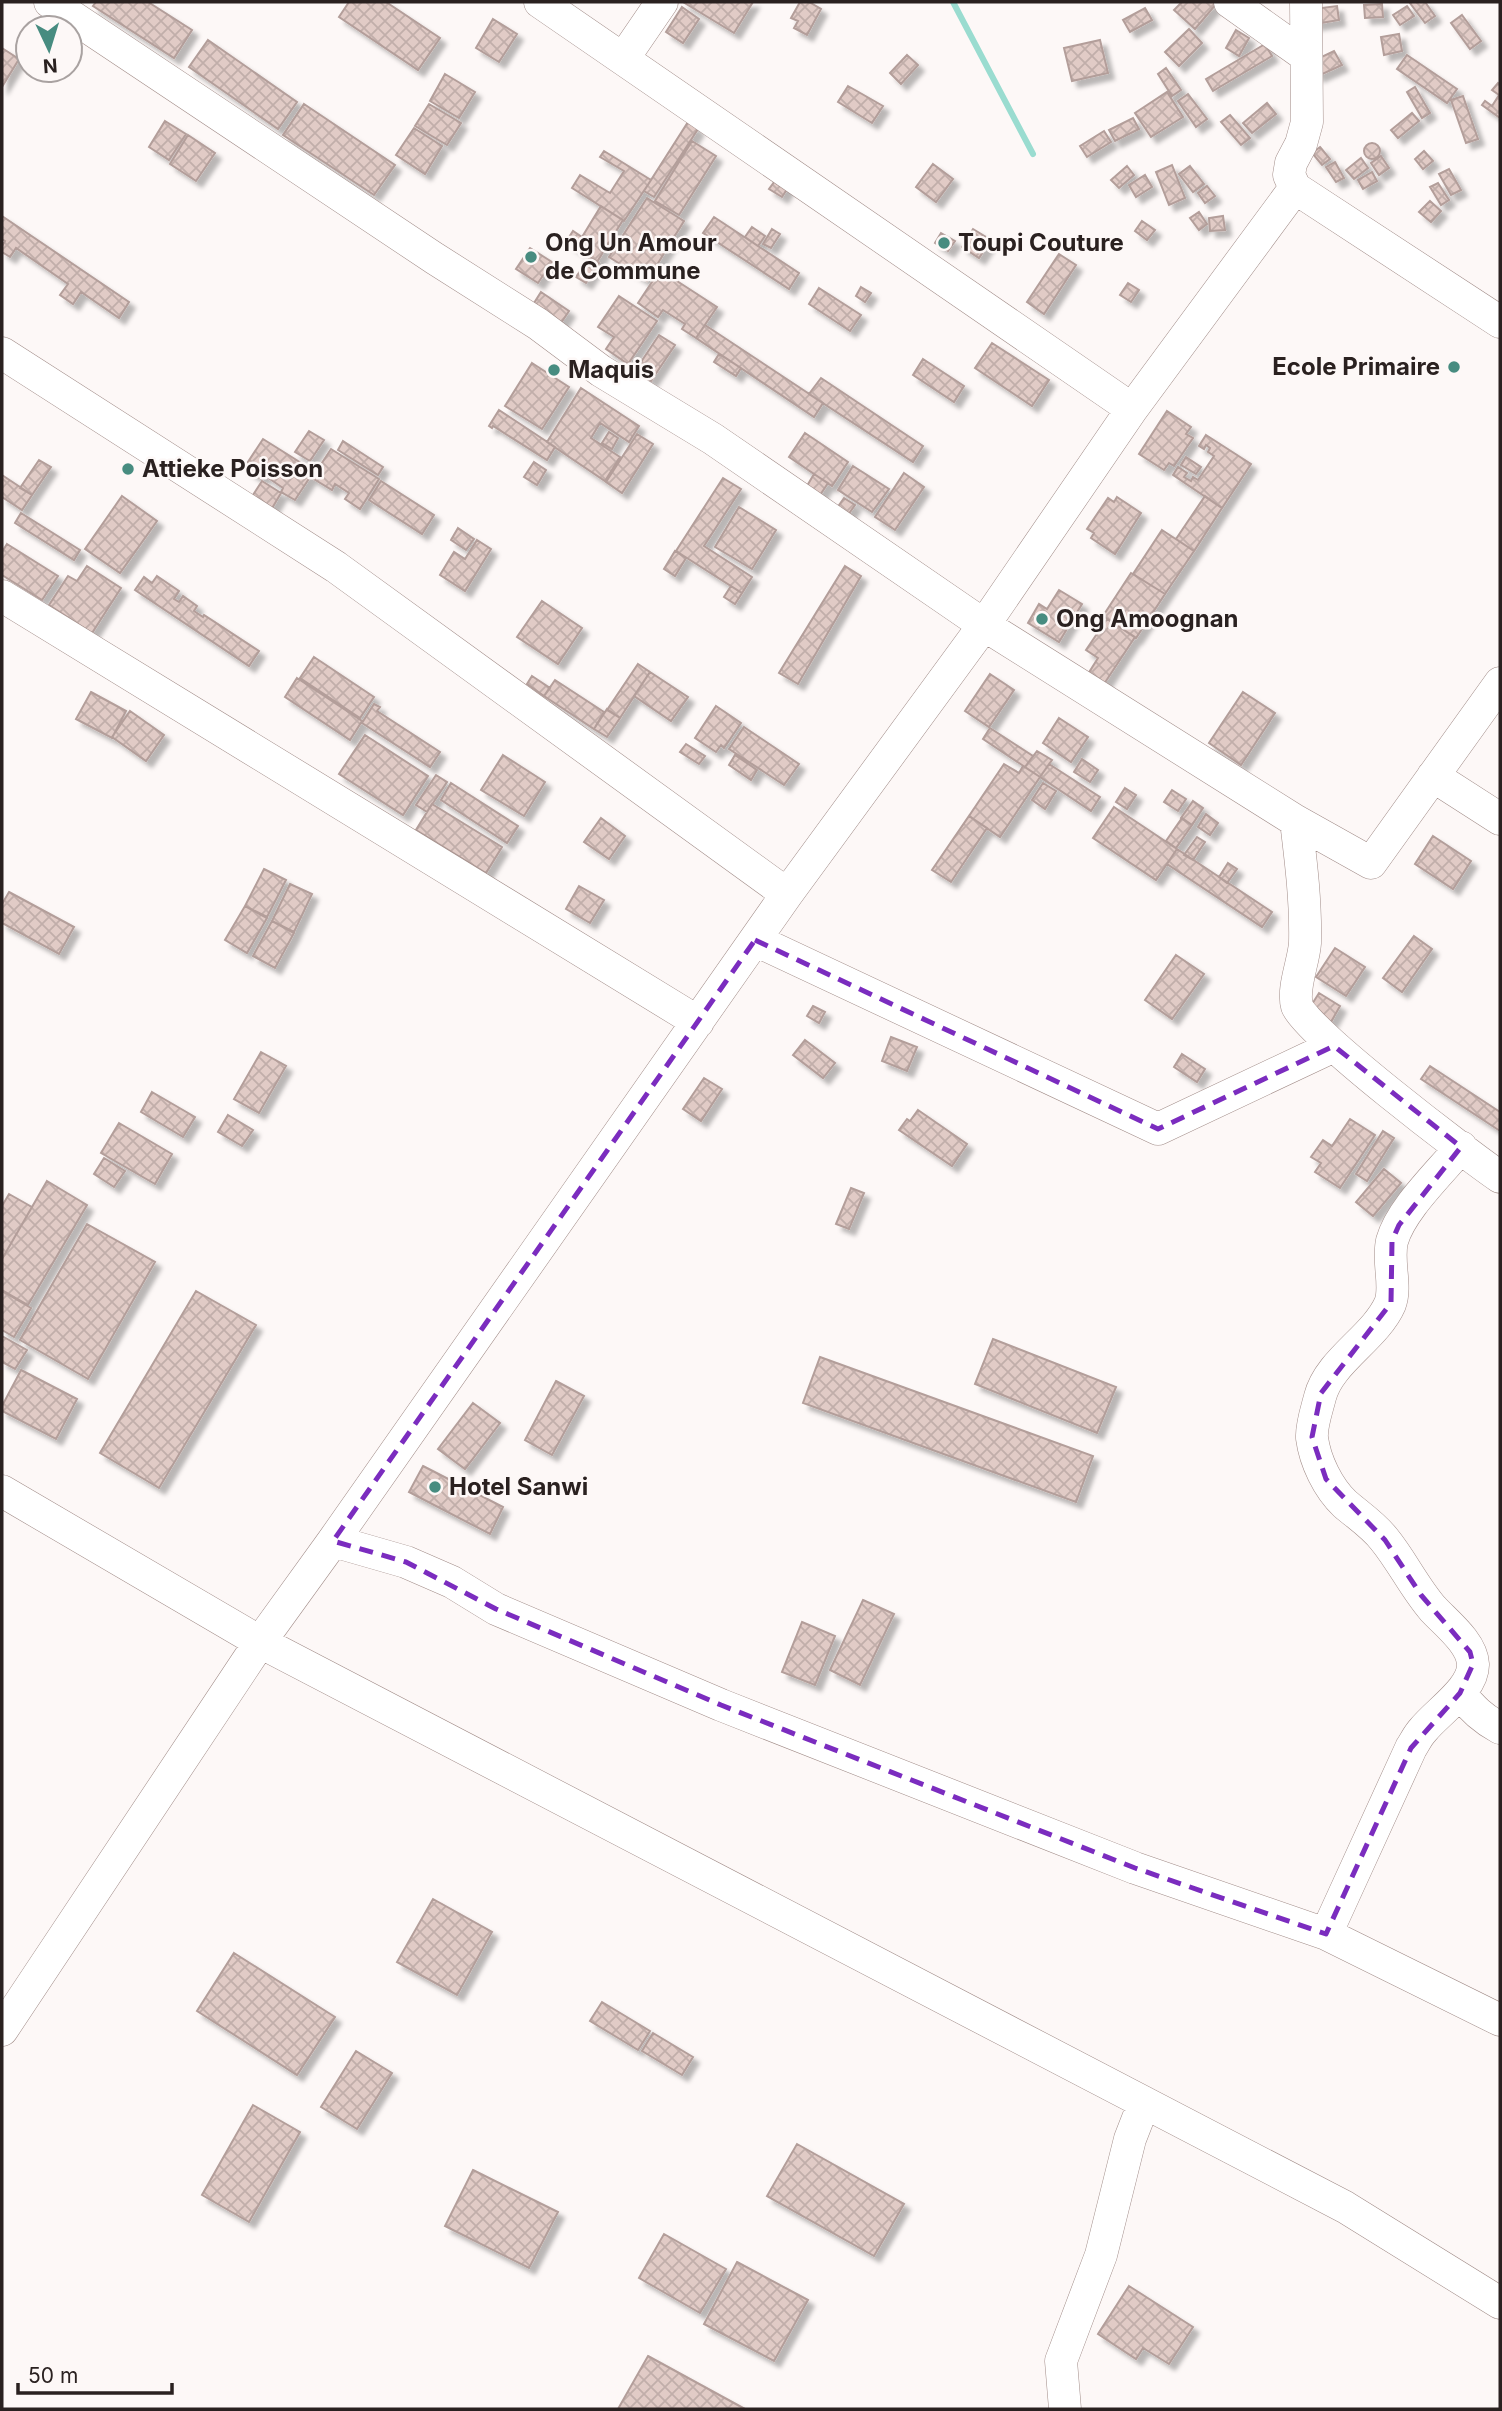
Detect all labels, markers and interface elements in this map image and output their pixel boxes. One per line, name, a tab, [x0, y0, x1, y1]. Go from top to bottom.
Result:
north arrow	[14, 14, 84, 84]
text: N	[42, 53, 58, 77]
place label: Ong Un Amour de Commune	[545, 228, 717, 285]
place label: Toupi Couture	[958, 228, 1124, 257]
marker: Toupi Couture	[936, 235, 952, 251]
marker: Ong Un Amour de Commune	[523, 249, 539, 265]
place label: Ecole Primaire	[1272, 352, 1440, 381]
place label: Maquis	[568, 355, 654, 384]
marker: Ecole Primaire	[1446, 359, 1462, 375]
marker: Maquis	[546, 362, 562, 378]
place label: Attieke Poisson	[142, 454, 323, 483]
marker: Attieke Poisson	[120, 461, 136, 477]
place label: Ong Amoognan	[1056, 604, 1239, 633]
marker: Ong Amoognan	[1034, 611, 1050, 627]
place label: Hotel Sanwi	[449, 1472, 588, 1501]
marker: Hotel Sanwi	[427, 1479, 443, 1495]
scale bar	[18, 2352, 172, 2396]
text: 50 m	[28, 2363, 78, 2388]

